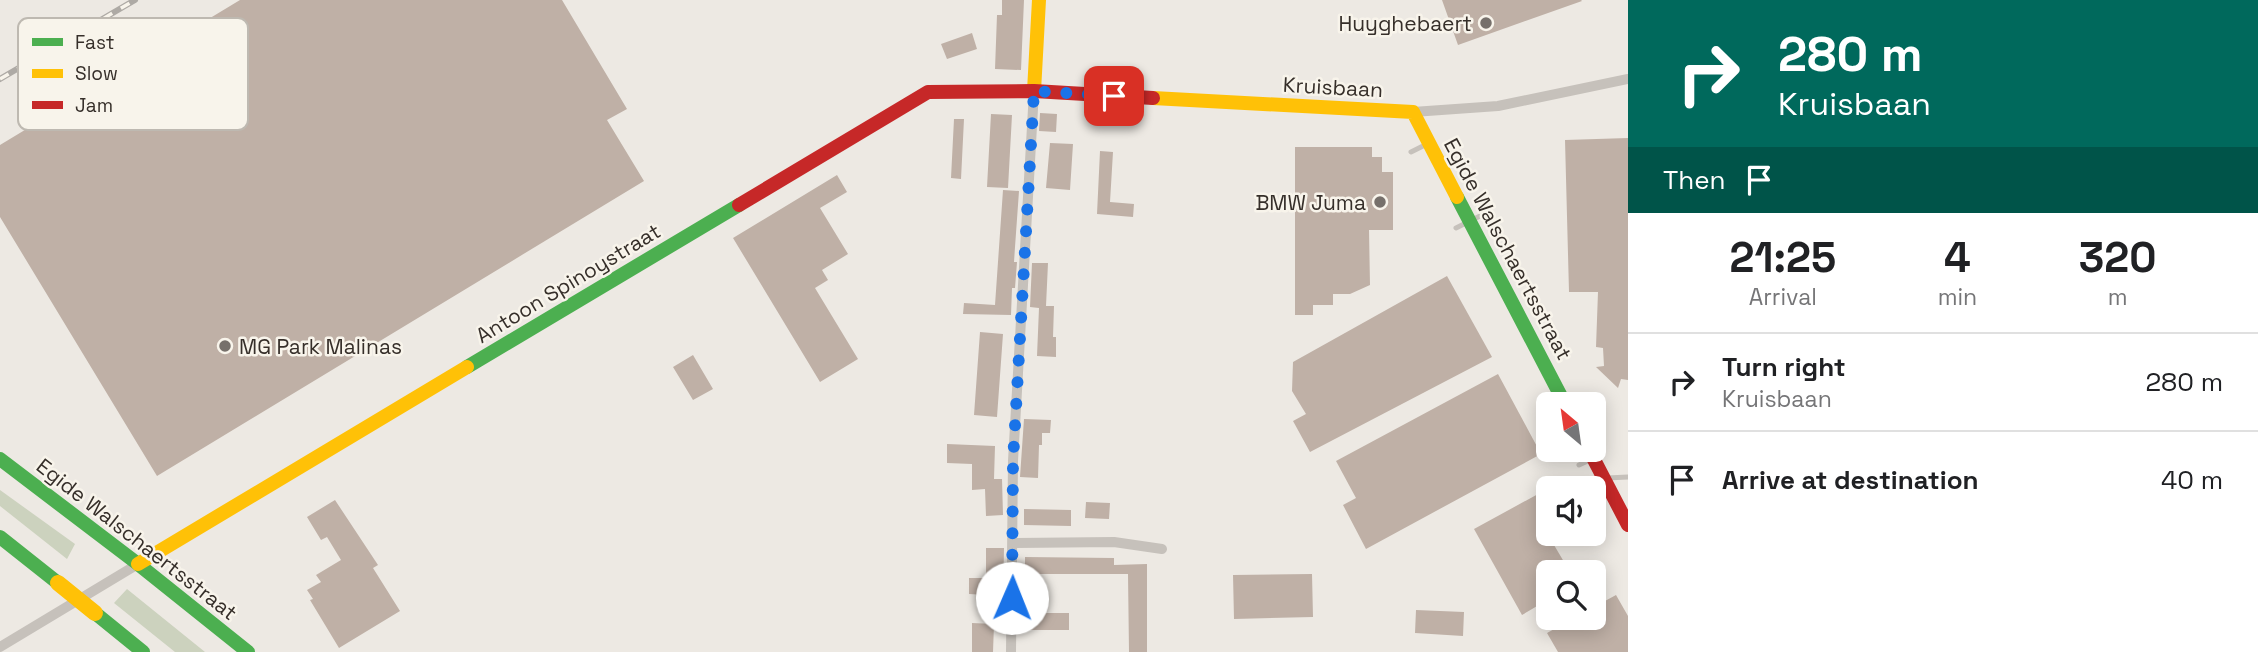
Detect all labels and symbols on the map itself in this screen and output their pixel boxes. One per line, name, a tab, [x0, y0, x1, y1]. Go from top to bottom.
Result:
place label: Huyghebaert	[1338, 10, 1472, 37]
marker: Huyghebaert	[1478, 15, 1494, 31]
legend	[18, 18, 248, 130]
text: Fast	[75, 30, 115, 55]
text: Slow	[75, 61, 118, 86]
pin	[1084, 66, 1144, 126]
street label: Kruisbaan	[1282, 71, 1384, 103]
text: Jam	[75, 93, 113, 118]
street label: Egide Walschaertsstraat	[1438, 133, 1578, 365]
place label: BMW Juma	[1255, 189, 1366, 216]
marker: BMW Juma	[1372, 194, 1388, 210]
street label: Antoon Spinoystraat	[471, 217, 665, 349]
place label: MG Park Malinas	[239, 333, 402, 360]
marker: MG Park Malinas	[217, 338, 233, 354]
north arrow	[1536, 392, 1606, 462]
street label: Egide Walschaertsstraat	[31, 452, 243, 626]
position arrow	[975, 561, 1049, 635]

